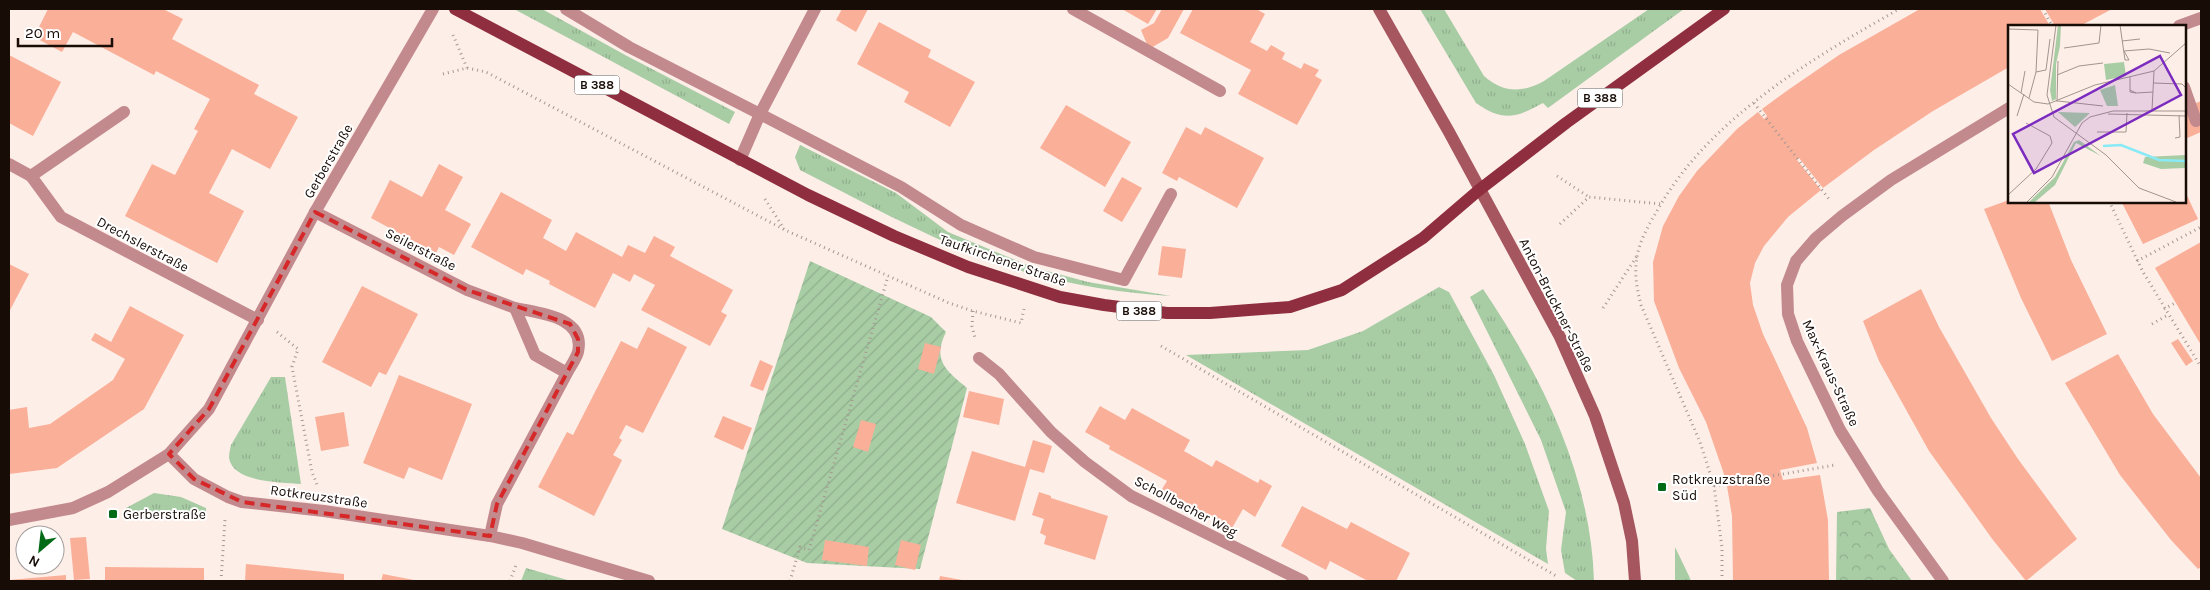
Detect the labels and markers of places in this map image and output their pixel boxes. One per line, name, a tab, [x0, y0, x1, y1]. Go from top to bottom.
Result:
place label: Rotkreuzstraße Süd	[1672, 471, 1770, 504]
marker: Rotkreuzstraße Süd	[1656, 481, 1668, 493]
place label: Gerberstraße	[123, 506, 206, 523]
marker: Gerberstraße	[107, 508, 119, 520]

